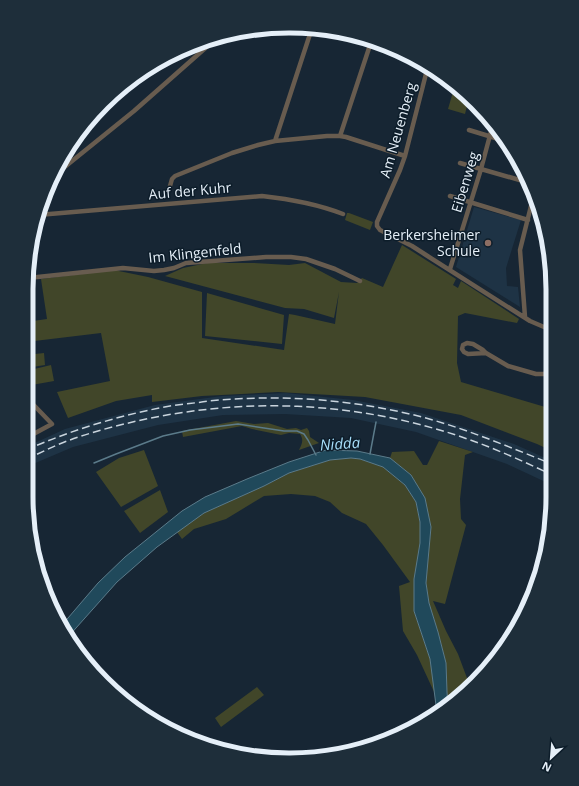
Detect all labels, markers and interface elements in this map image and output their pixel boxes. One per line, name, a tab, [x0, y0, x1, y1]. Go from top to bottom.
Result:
street label: Am Neuenberg	[375, 79, 420, 180]
street label: Eibenweg	[446, 149, 483, 215]
street label: Auf der Kuhr	[148, 177, 232, 204]
place label: Berkersheimer Schule	[383, 225, 480, 260]
street label: Im Klingenfeld	[147, 238, 242, 267]
marker: Berkersheimer Schule	[483, 238, 493, 248]
water label: Nidda	[319, 432, 361, 454]
north arrow	[531, 738, 571, 778]
text: N	[539, 759, 554, 776]

